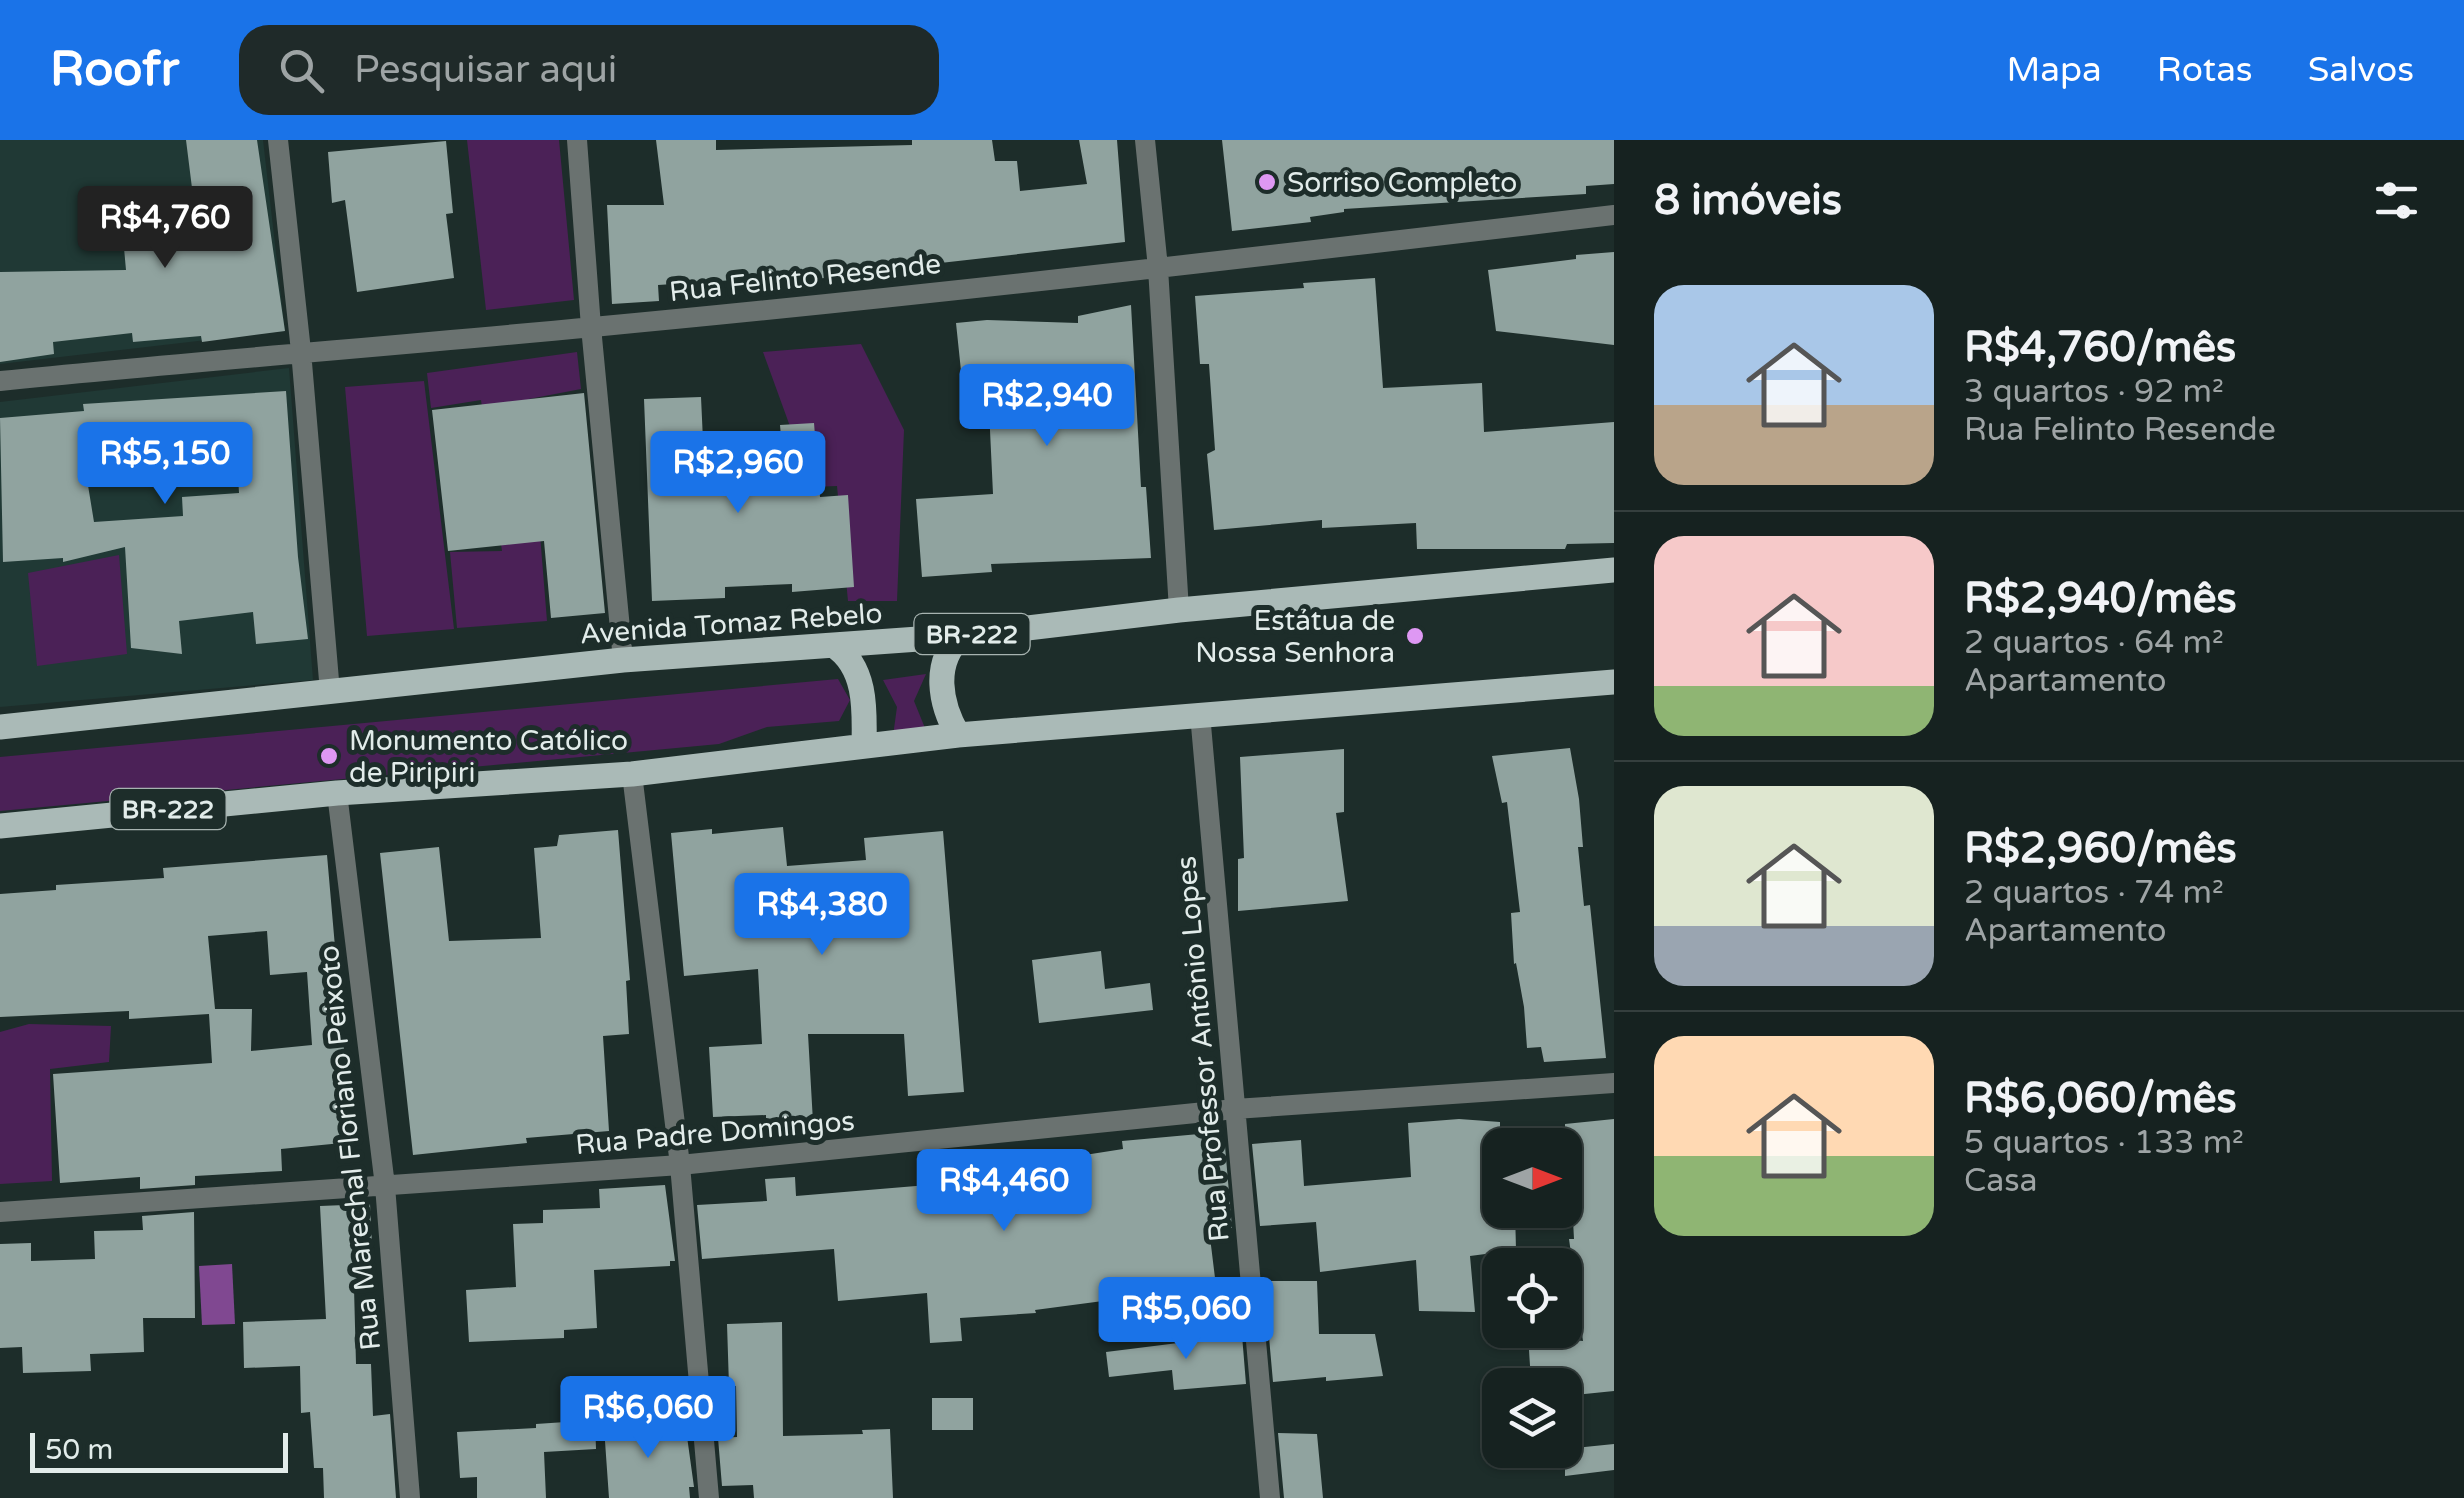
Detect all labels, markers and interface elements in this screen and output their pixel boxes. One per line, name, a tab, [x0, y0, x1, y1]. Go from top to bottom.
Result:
search box	[239, 25, 939, 115]
text: Roofr	[50, 41, 179, 99]
icon: search	[274, 43, 329, 98]
text: Pesquisar aqui	[354, 47, 617, 93]
text: Mapa	[2007, 49, 2102, 91]
text: Rotas	[2157, 49, 2253, 91]
text: Salvos	[2308, 49, 2414, 91]
place label: Sorriso Completo	[1287, 166, 1517, 200]
marker: Sorriso Completo	[1256, 171, 1278, 193]
icon: filters	[2369, 173, 2424, 228]
text: 8 imóveis	[1654, 175, 1842, 226]
pin: R$4,760	[73, 186, 257, 271]
text: R$4,760	[100, 199, 230, 237]
street label: Rua Felinto Resende	[668, 247, 943, 309]
text: R$4,760/mês	[1964, 322, 2236, 373]
icon: home	[1734, 325, 1854, 445]
pin: R$2,940	[955, 364, 1139, 449]
text: 3 quartos · 92 m²	[1964, 373, 2224, 411]
text: R$2,940	[981, 377, 1113, 415]
text: Rua Felinto Resende	[1964, 411, 2276, 449]
pin: R$5,150	[73, 422, 257, 507]
pin: R$2,960	[646, 431, 830, 516]
text: R$5,150	[100, 435, 230, 473]
text: R$2,960	[672, 444, 804, 482]
text: R$2,940/mês	[1964, 573, 2237, 624]
icon: home	[1734, 576, 1854, 696]
street label: Avenida Tomaz Rebelo	[579, 596, 884, 652]
place label: Estátua de Nossa Senhora	[1195, 604, 1395, 670]
road number: BR-222	[914, 614, 1030, 654]
text: 2 quartos · 64 m²	[1964, 624, 2224, 662]
marker: Estátua de Nossa Senhora	[1404, 625, 1426, 647]
text: Apartamento	[1964, 662, 2166, 700]
place label: Monumento Católico de Piripiri	[349, 724, 628, 790]
marker: Monumento Católico de Piripiri	[318, 745, 340, 767]
road number: BR-222	[110, 789, 226, 829]
text: R$2,960/mês	[1964, 823, 2237, 874]
icon: home	[1734, 826, 1854, 946]
street label: Rua Professor Antônio Lopes	[1169, 855, 1237, 1243]
pin: R$4,380	[730, 873, 914, 958]
text: 2 quartos · 74 m²	[1964, 874, 2224, 912]
text: R$4,380	[756, 886, 888, 924]
text: Apartamento	[1964, 912, 2166, 950]
street label: Rua Marechal Floriano Peixoto	[312, 944, 388, 1352]
text: R$6,060/mês	[1964, 1073, 2237, 1124]
icon: home	[1734, 1076, 1854, 1196]
street label: Rua Padre Domingos	[574, 1104, 856, 1162]
text: 5 quartos · 133 m²	[1964, 1124, 2244, 1162]
north arrow	[1482, 1128, 1582, 1228]
map controls	[1482, 1128, 1582, 1468]
pin: R$4,460	[912, 1149, 1096, 1234]
text: R$4,460	[939, 1162, 1069, 1200]
text: Casa	[1964, 1162, 2038, 1200]
button: locate	[1482, 1248, 1582, 1348]
pin: R$5,060	[1094, 1277, 1278, 1362]
text: R$5,060	[1121, 1290, 1251, 1328]
button: layers	[1482, 1368, 1582, 1468]
pin: R$6,060	[556, 1376, 740, 1461]
text: R$6,060	[582, 1389, 714, 1427]
scale bar	[30, 1428, 288, 1472]
text: 50 m	[45, 1433, 113, 1467]

